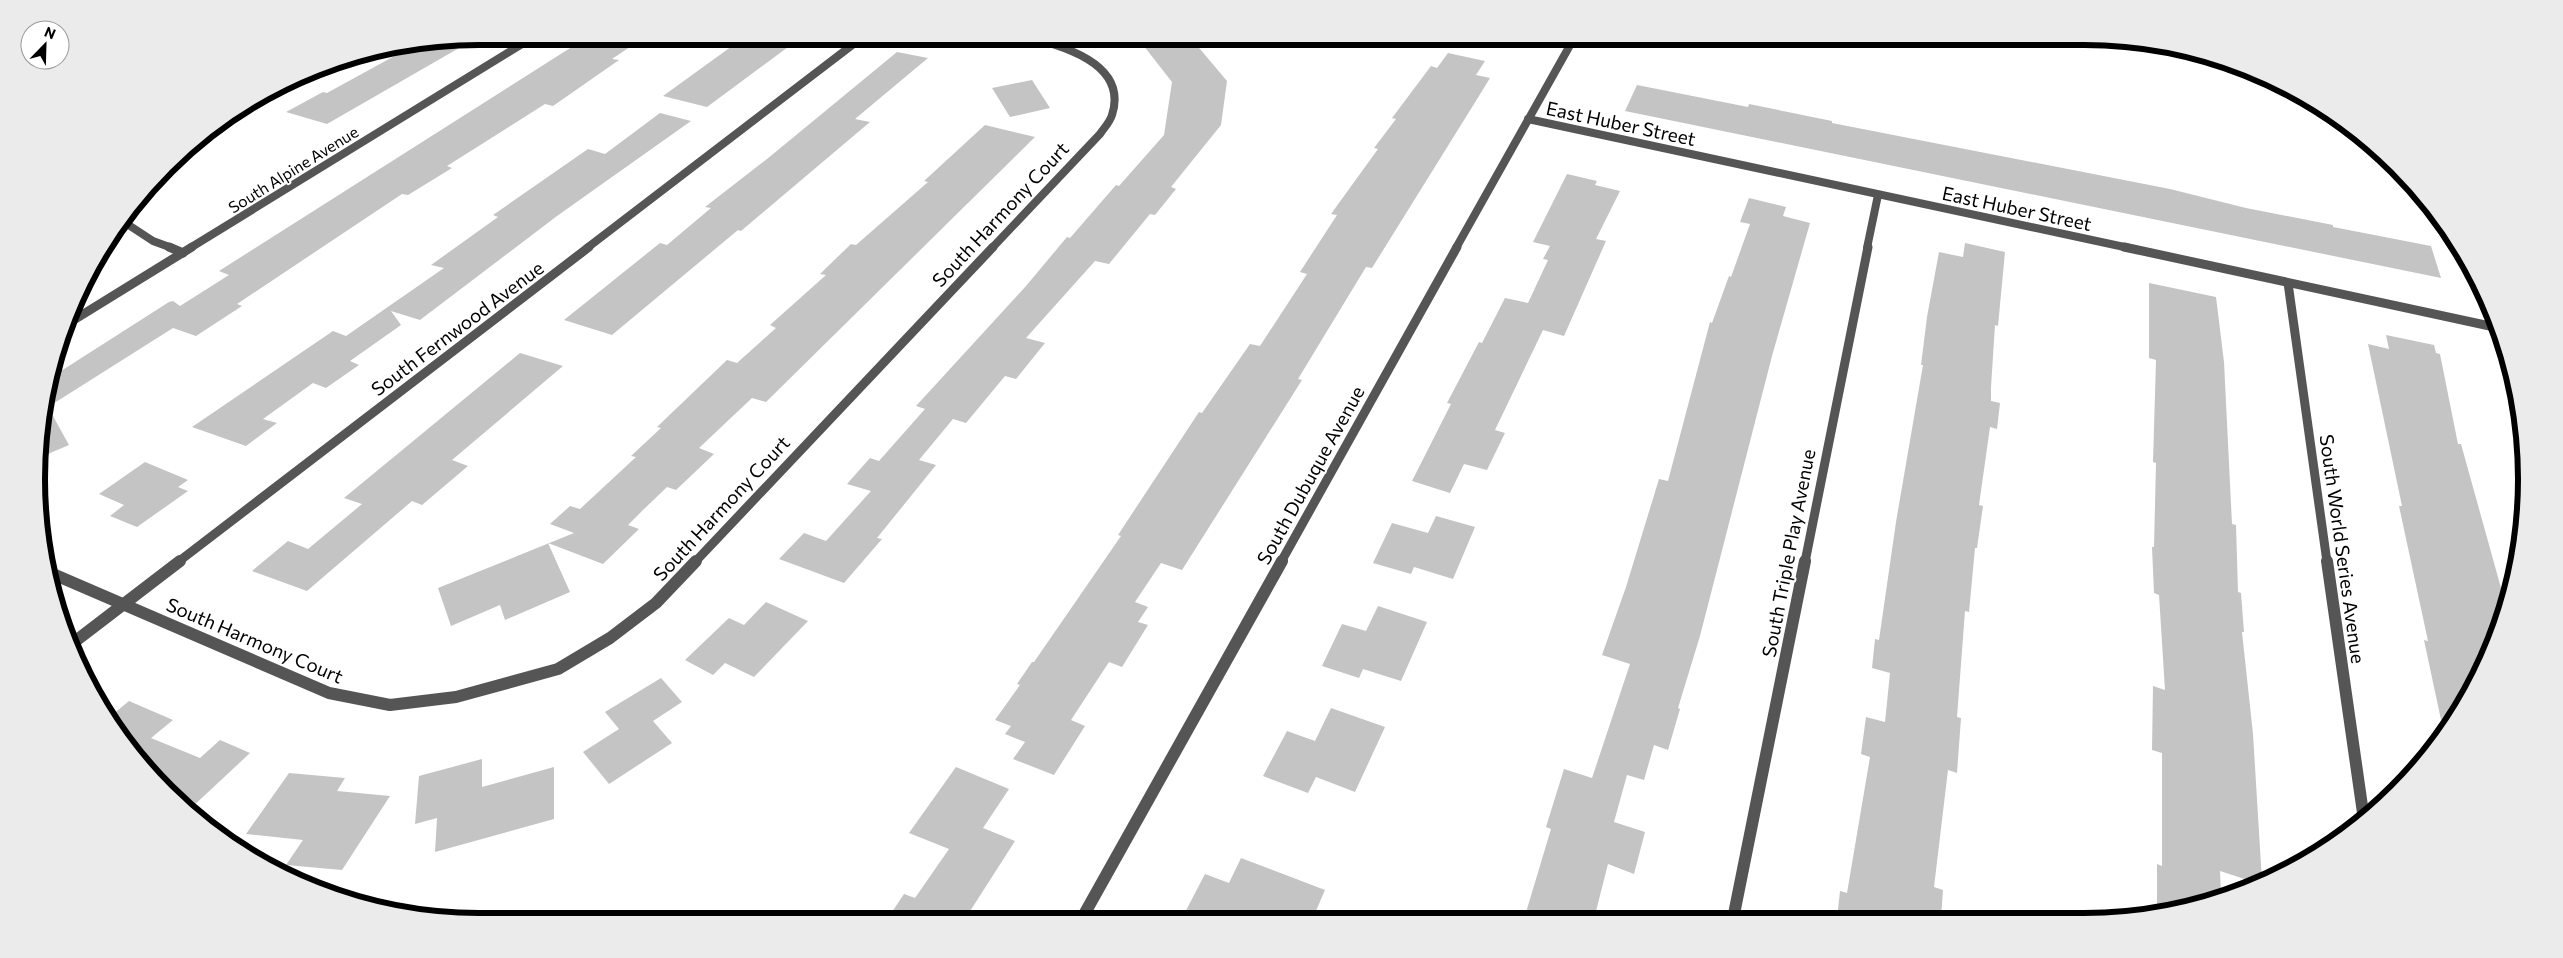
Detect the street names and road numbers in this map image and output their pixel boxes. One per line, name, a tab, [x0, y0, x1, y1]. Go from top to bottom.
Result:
street label: East Huber Street	[1544, 96, 1698, 150]
street label: South Alpine Avenue	[225, 121, 361, 217]
street label: South Harmony Court	[927, 137, 1073, 291]
street label: East Huber Street	[1940, 181, 2094, 235]
street label: South Fernwood Avenue	[366, 256, 548, 400]
street label: South Dubuque Avenue	[1251, 382, 1369, 568]
street label: South Harmony Court	[648, 431, 794, 585]
street label: South World Series Avenue	[2316, 433, 2370, 665]
street label: South Triple Play Avenue	[1757, 447, 1819, 659]
street label: South Harmony Court	[163, 592, 347, 688]

